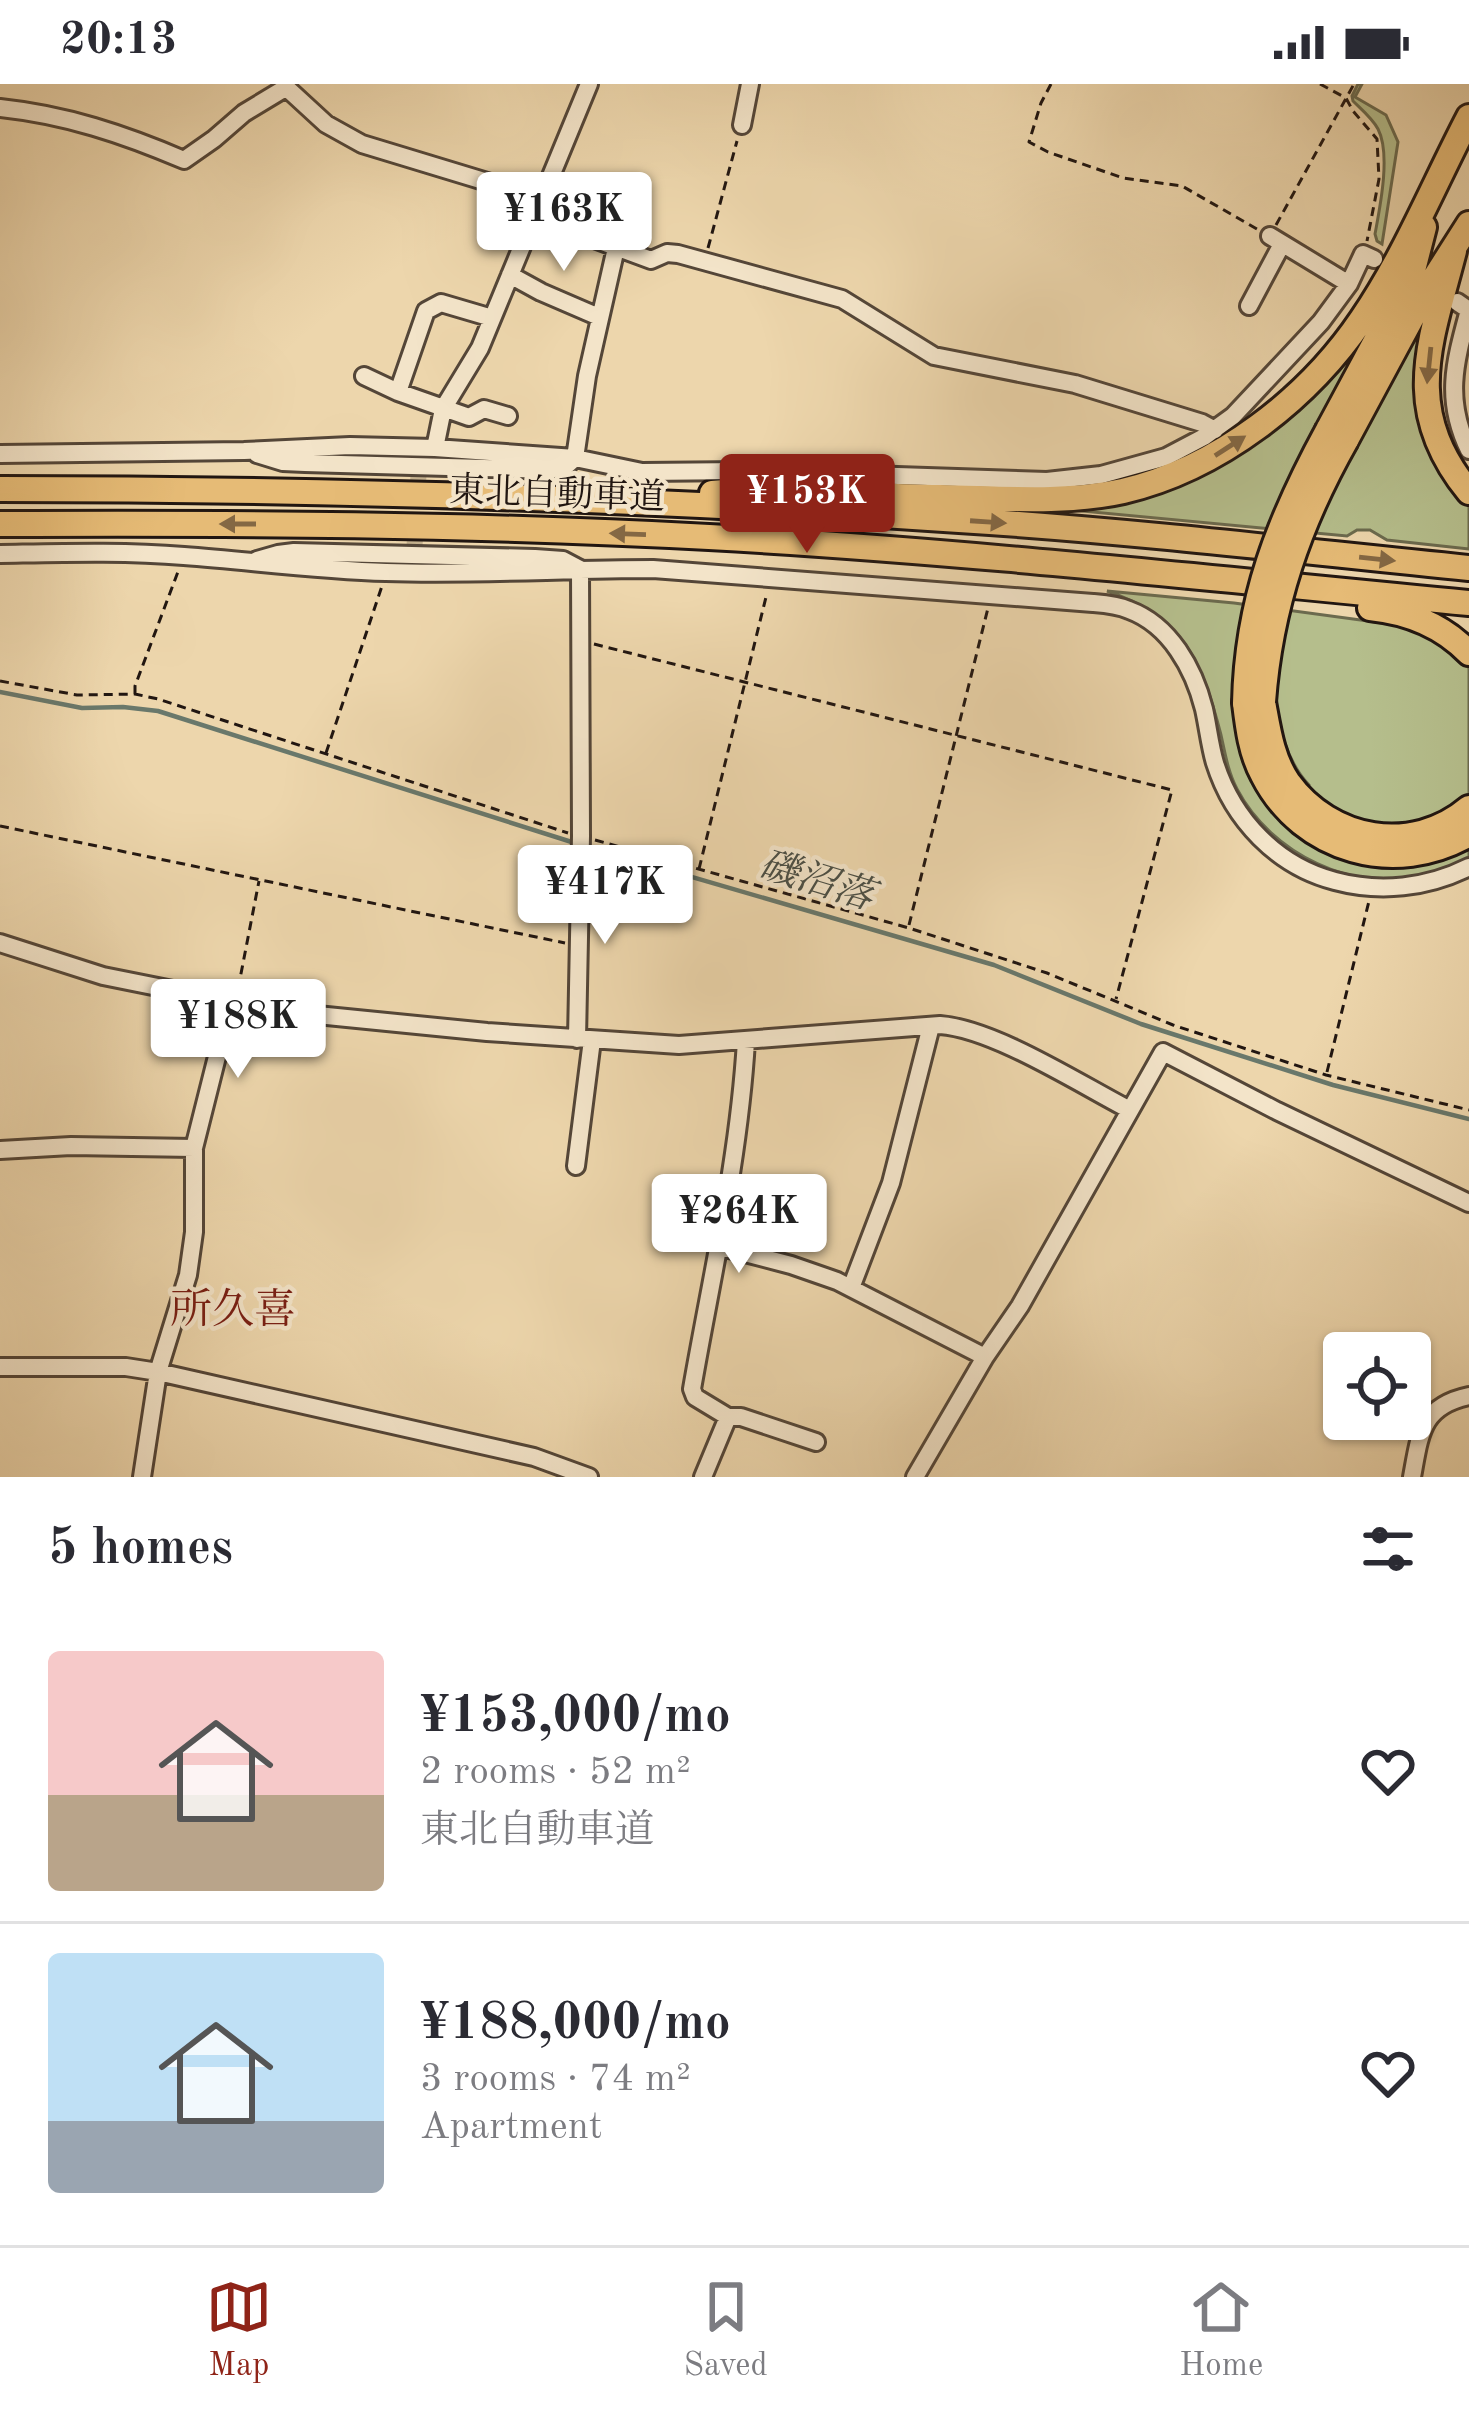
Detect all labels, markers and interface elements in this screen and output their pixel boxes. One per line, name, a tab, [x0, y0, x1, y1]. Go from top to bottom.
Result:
text: 20:13	[60, 19, 177, 64]
pin: ¥163K	[480, 172, 648, 274]
text: ¥163K	[504, 191, 624, 230]
one-way arrow	[1419, 347, 1438, 384]
one-way arrow	[1214, 436, 1247, 458]
pin: ¥153K	[723, 454, 891, 556]
street label: 東北自動車道	[448, 470, 666, 518]
text: ¥153K	[747, 473, 867, 512]
one-way arrow	[970, 513, 1007, 532]
one-way arrow	[218, 514, 256, 534]
one-way arrow	[608, 524, 646, 543]
one-way arrow	[1359, 550, 1396, 569]
water label: 磯沼落	[754, 843, 884, 920]
pin: ¥417K	[521, 845, 689, 947]
text: ¥417K	[545, 864, 665, 903]
pin: ¥188K	[154, 979, 322, 1081]
text: ¥188K	[178, 998, 298, 1037]
pin: ¥264K	[655, 1174, 823, 1276]
text: ¥264K	[679, 1193, 799, 1232]
district label: 所久喜	[170, 1287, 296, 1333]
map controls	[1323, 1332, 1431, 1440]
button: locate	[1323, 1332, 1431, 1440]
icon: filters	[1355, 1516, 1421, 1582]
text: 5 homes	[48, 1524, 233, 1575]
text: ¥153,000/mo	[420, 1692, 731, 1743]
icon: home	[144, 1699, 288, 1843]
icon: heart	[1355, 1738, 1421, 1804]
text: 2 rooms · 52 m²	[420, 1753, 691, 1792]
text: 東北自動車道	[420, 1812, 654, 1851]
text: ¥188,000/mo	[420, 1999, 731, 2050]
icon: home	[144, 2001, 288, 2145]
icon: heart	[1355, 2040, 1421, 2106]
text: 3 rooms · 74 m²	[420, 2060, 691, 2099]
text: Apartment	[420, 2108, 603, 2147]
tab: Map	[206, 2274, 272, 2387]
tab: Saved	[684, 2274, 768, 2387]
tab: Home	[1179, 2274, 1263, 2387]

